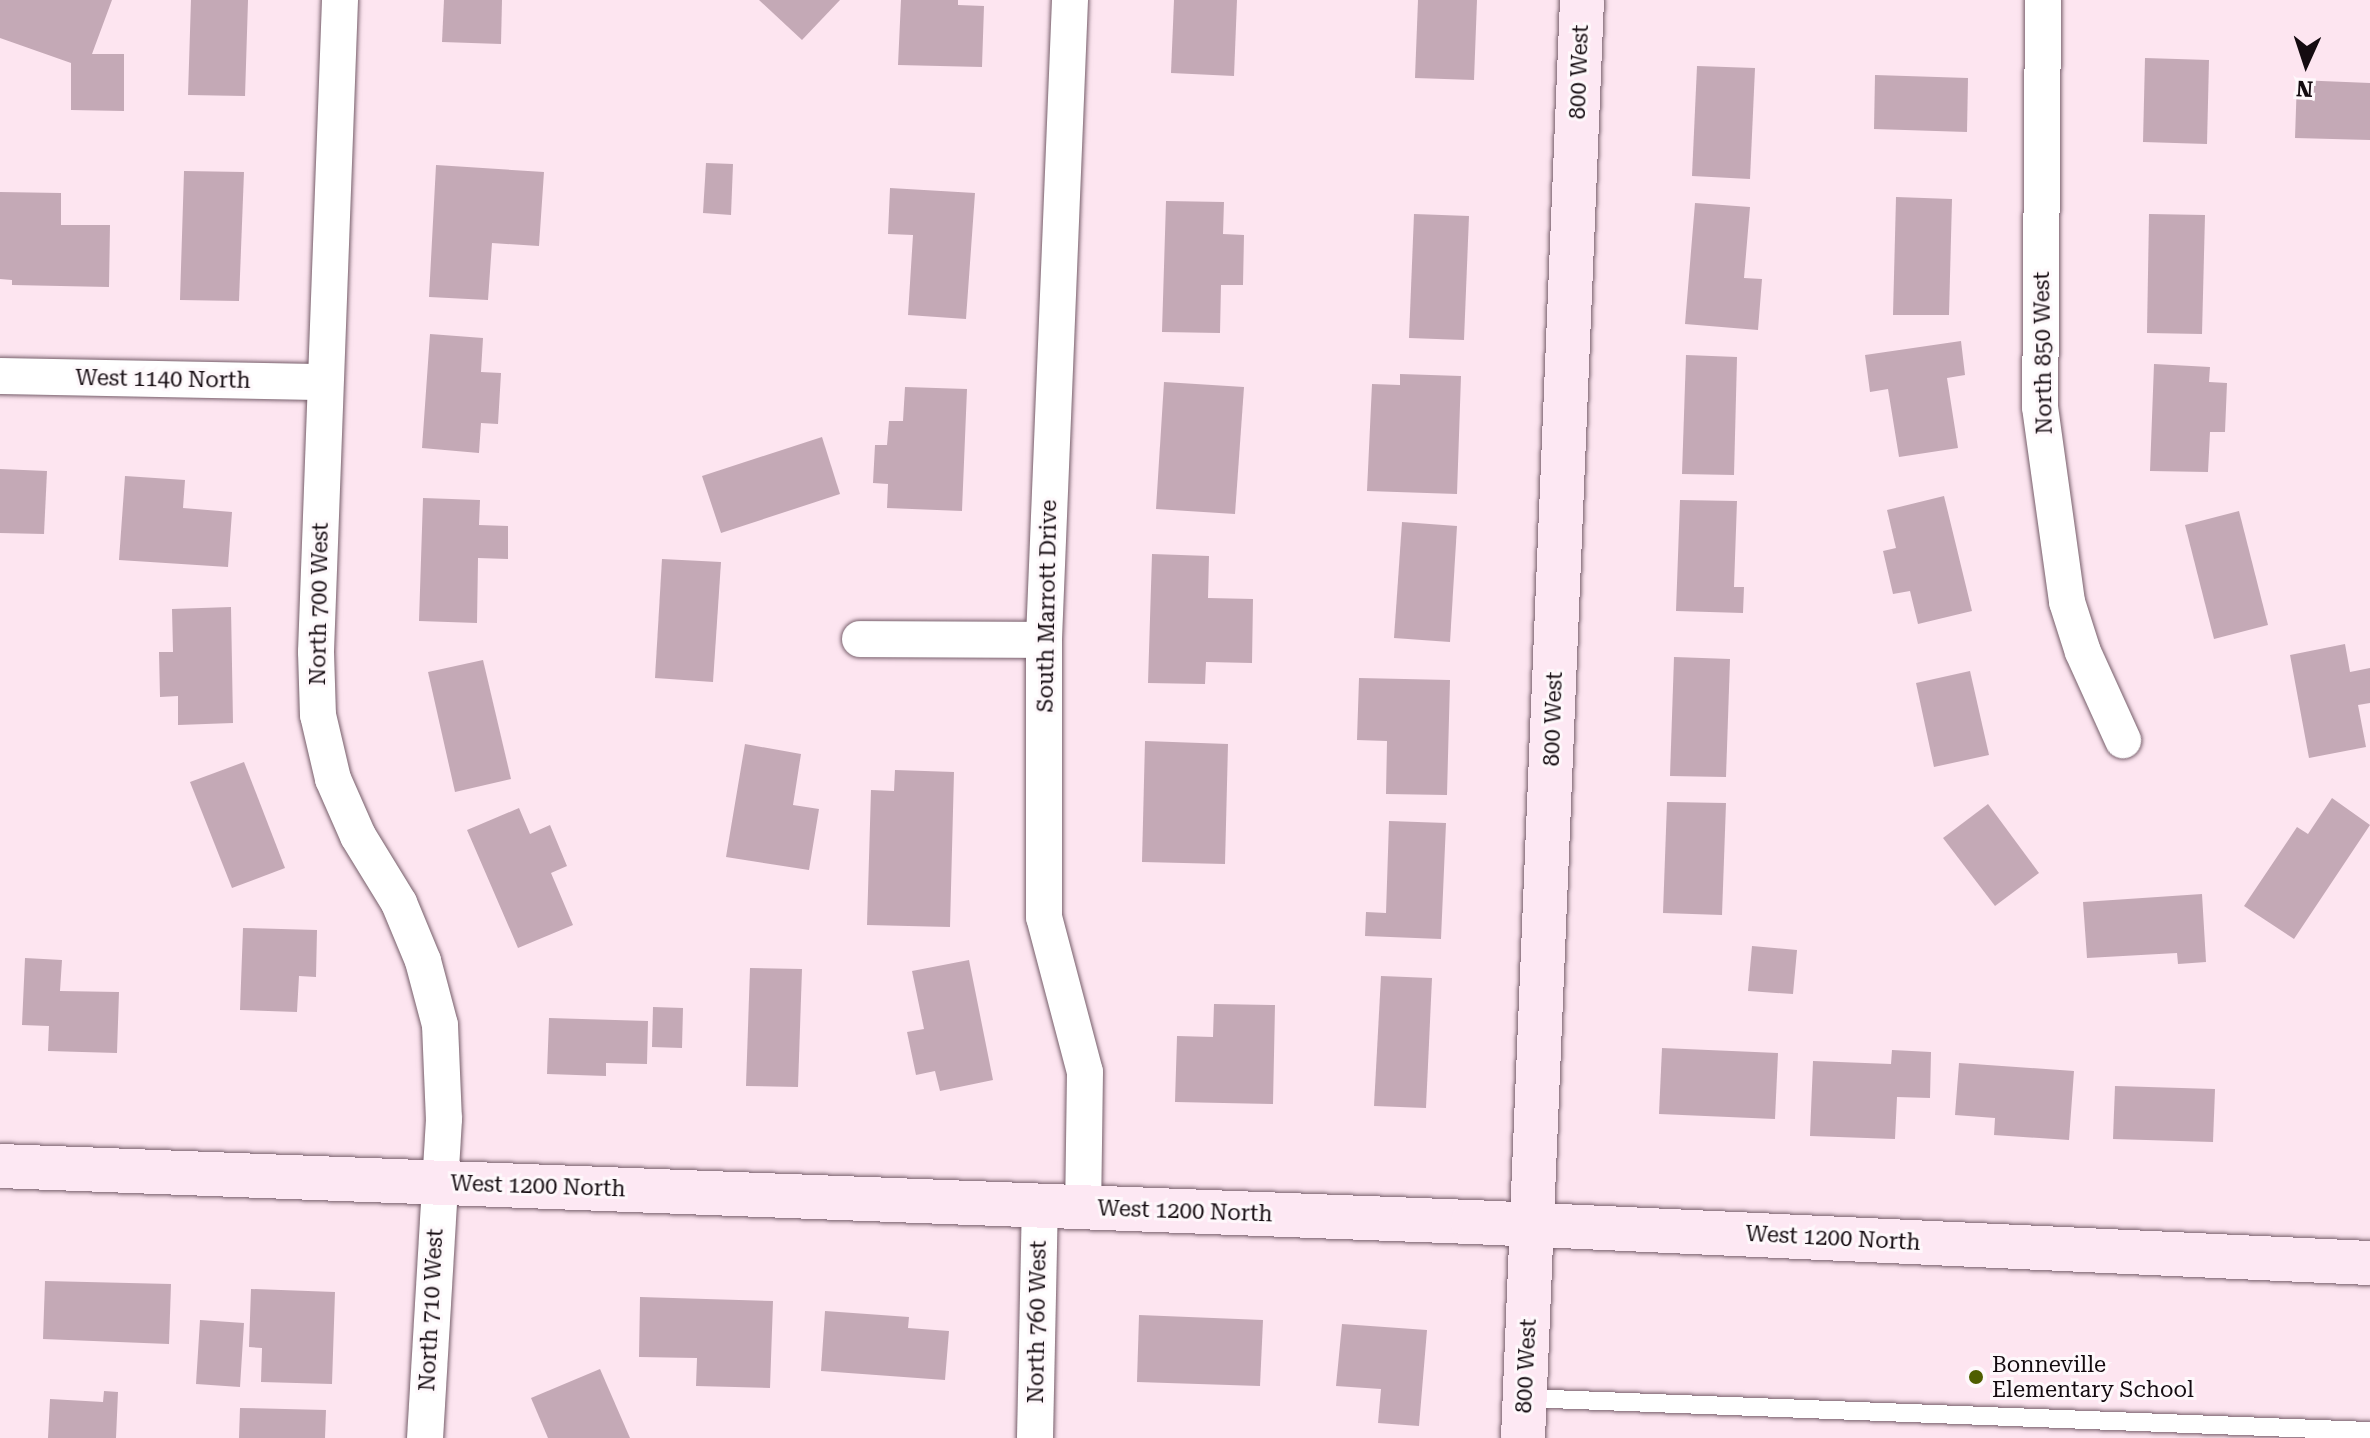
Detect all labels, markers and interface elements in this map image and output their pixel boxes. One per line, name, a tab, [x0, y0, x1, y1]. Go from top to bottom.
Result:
street label: 800 West	[1564, 24, 1594, 120]
north arrow	[2266, 24, 2346, 104]
text: N	[2296, 76, 2314, 101]
street label: North 850 West	[2028, 271, 2058, 435]
street label: West 1140 North	[75, 364, 251, 394]
street label: South Marrott Drive	[1032, 499, 1062, 713]
street label: North 700 West	[304, 522, 334, 686]
street label: 800 West	[1538, 671, 1568, 767]
street label: West 1200 North	[450, 1170, 626, 1202]
street label: West 1200 North	[1097, 1195, 1273, 1227]
street label: West 1200 North	[1745, 1220, 1921, 1256]
street label: North 710 West	[414, 1228, 448, 1392]
street label: North 760 West	[1022, 1240, 1052, 1404]
street label: 800 West	[1510, 1318, 1542, 1414]
place label: Bonneville Elementary School	[1992, 1351, 2194, 1402]
marker: Bonneville Elementary School	[1967, 1368, 1985, 1386]

